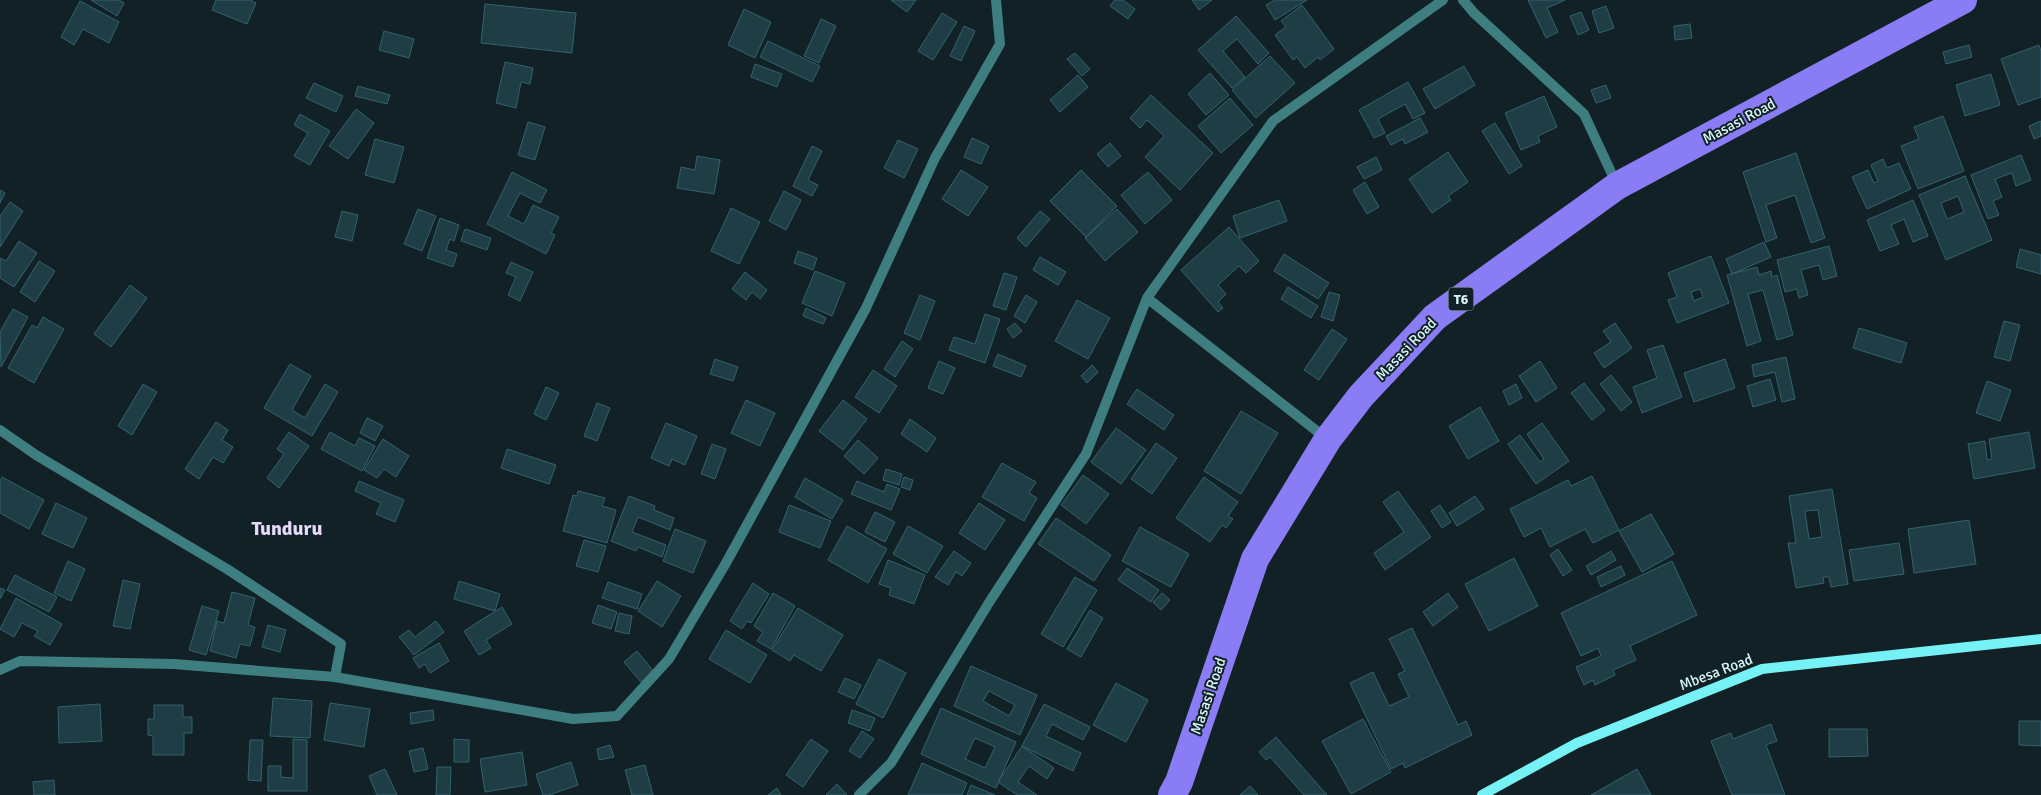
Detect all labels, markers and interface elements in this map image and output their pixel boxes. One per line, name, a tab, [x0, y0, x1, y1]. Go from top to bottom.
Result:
street label: Masasi Road	[1699, 94, 1779, 148]
road number: T6	[1448, 288, 1474, 310]
street label: Masasi Road	[1372, 314, 1440, 384]
district label: Tunduru	[251, 516, 323, 541]
street label: Mbesa Road	[1677, 650, 1755, 694]
street label: Masasi Road	[1186, 655, 1230, 737]

